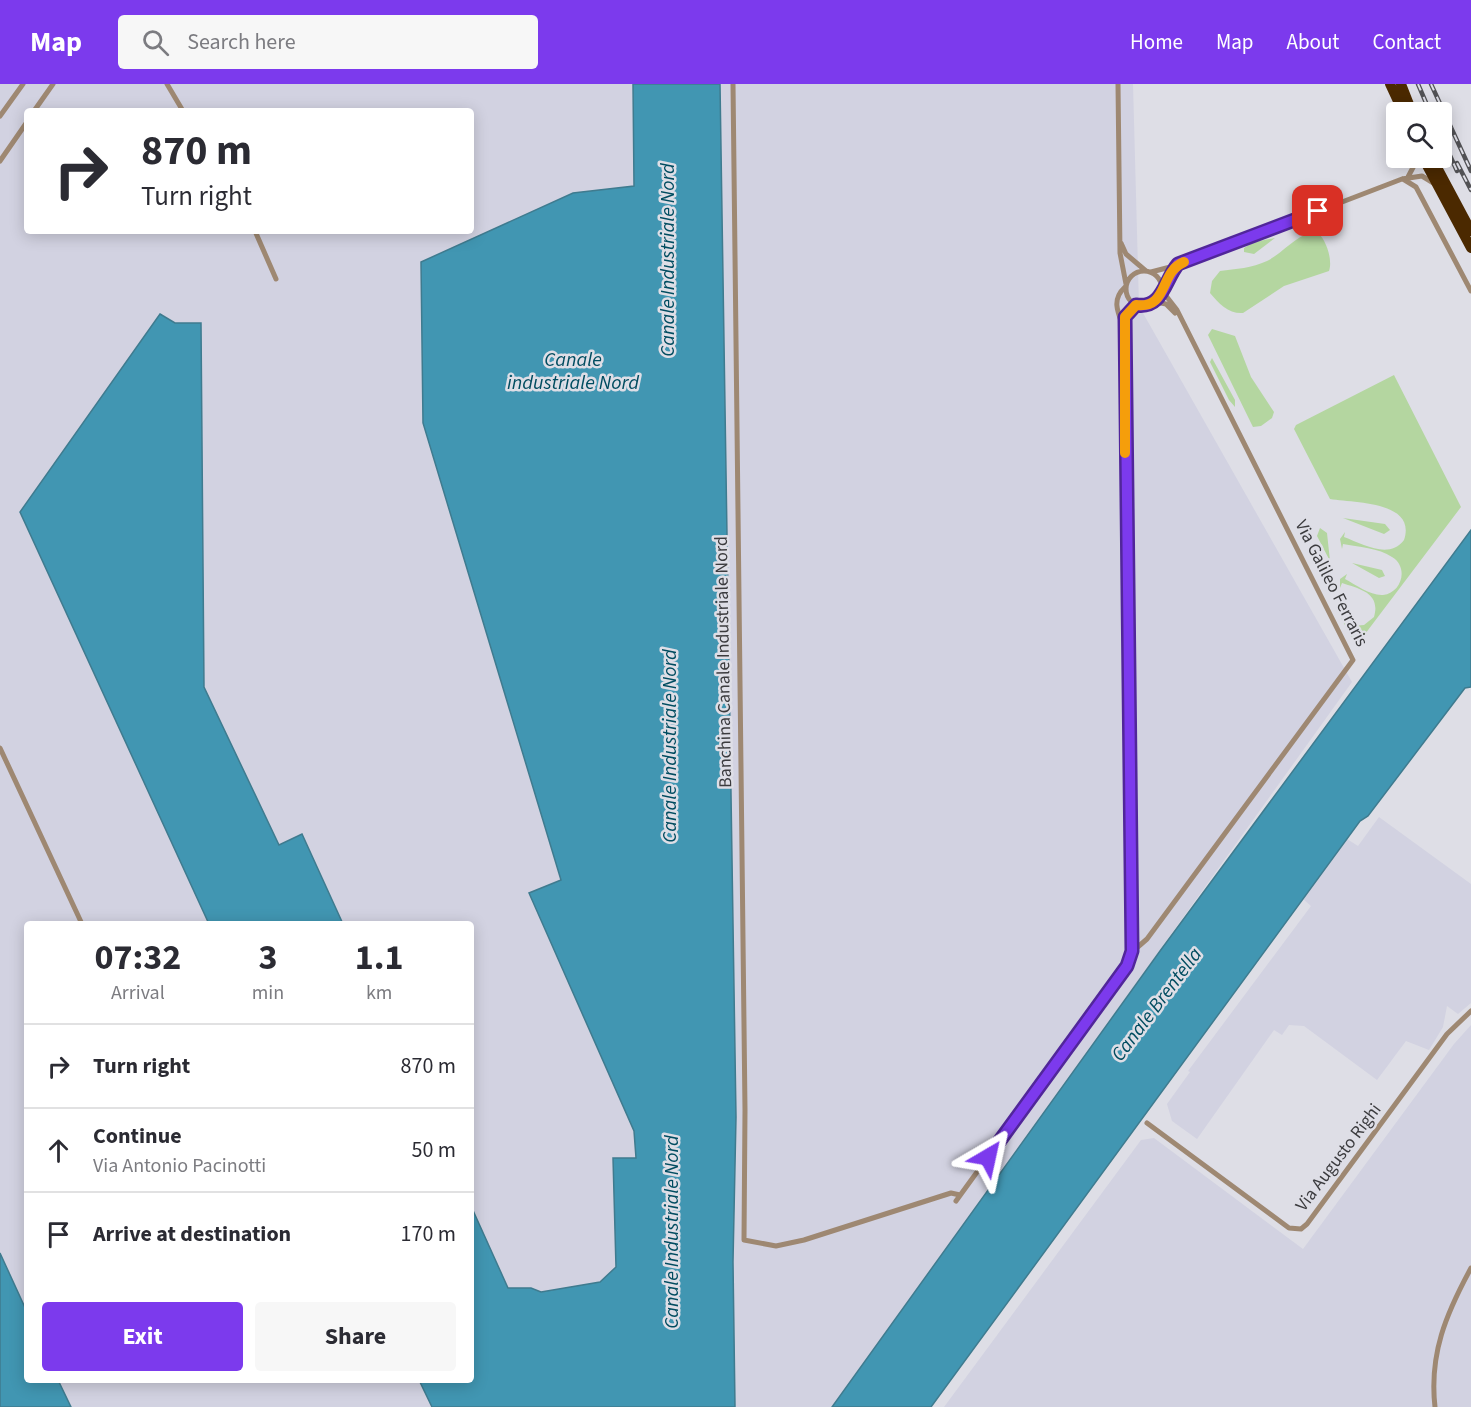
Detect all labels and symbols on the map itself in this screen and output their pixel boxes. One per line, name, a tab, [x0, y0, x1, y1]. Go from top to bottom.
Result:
water label: Canale Industriale Nord	[654, 162, 682, 357]
pin	[1292, 185, 1343, 236]
water label: Canale industriale Nord	[507, 346, 640, 397]
street label: Via Galileo Ferraris	[1289, 515, 1374, 651]
street label: Banchina Canale Industriale Nord	[709, 536, 738, 788]
water label: Canale Industriale Nord	[656, 648, 684, 843]
water label: Canale Brentella	[1105, 942, 1209, 1067]
street label: Via Augusto Righi	[1290, 1098, 1387, 1216]
position arrow	[956, 1125, 1020, 1189]
water label: Canale Industriale Nord	[658, 1134, 686, 1329]

